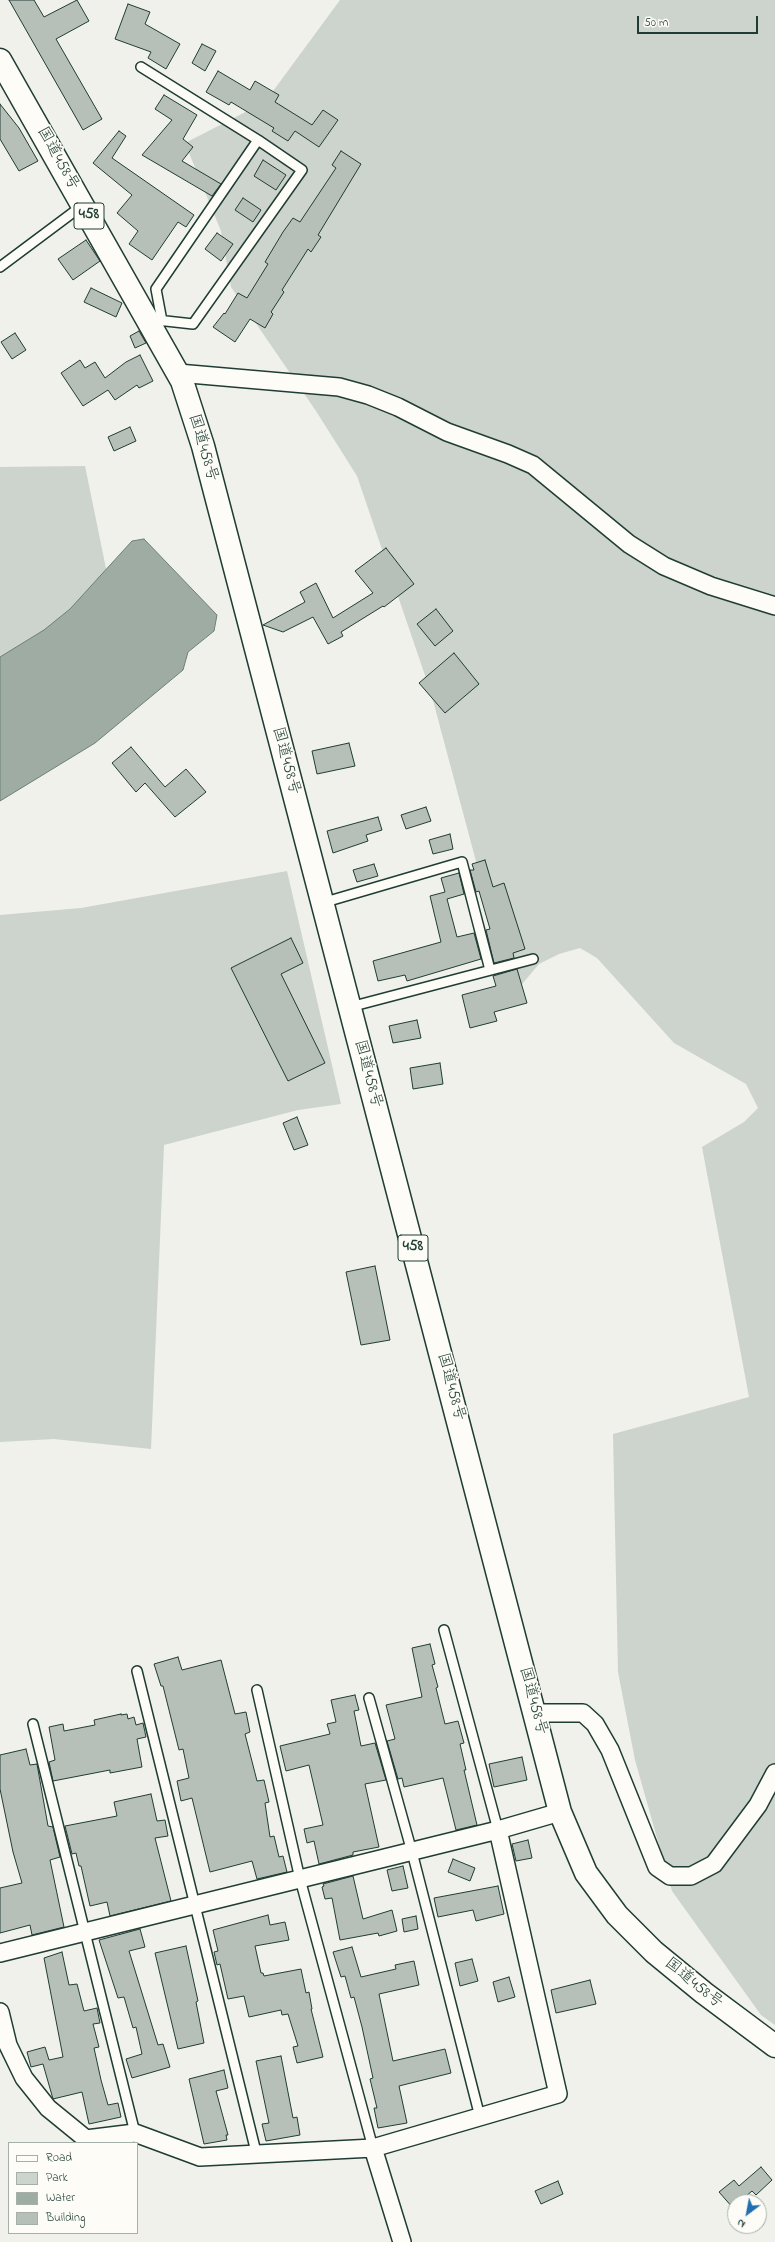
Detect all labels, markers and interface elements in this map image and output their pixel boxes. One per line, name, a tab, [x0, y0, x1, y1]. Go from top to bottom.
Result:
scale bar	[639, 8, 760, 34]
text: 50 m	[644, 14, 668, 32]
street label: 国道458号	[32, 124, 82, 194]
road number: 458	[74, 203, 104, 229]
street label: 国道458号	[183, 412, 221, 484]
street label: 国道458号	[267, 725, 303, 797]
street label: 国道458号	[349, 1038, 385, 1110]
road number: 458	[398, 1235, 428, 1261]
street label: 国道458号	[432, 1351, 468, 1423]
street label: 国道458号	[514, 1665, 550, 1737]
street label: 国道458号	[660, 1955, 726, 2013]
legend	[8, 2142, 138, 2234]
text: Road	[46, 2149, 72, 2167]
text: Park	[46, 2169, 68, 2187]
text: Water	[46, 2189, 75, 2207]
north arrow	[727, 2194, 767, 2234]
text: Building	[46, 2209, 85, 2227]
text: N	[734, 2215, 749, 2232]

